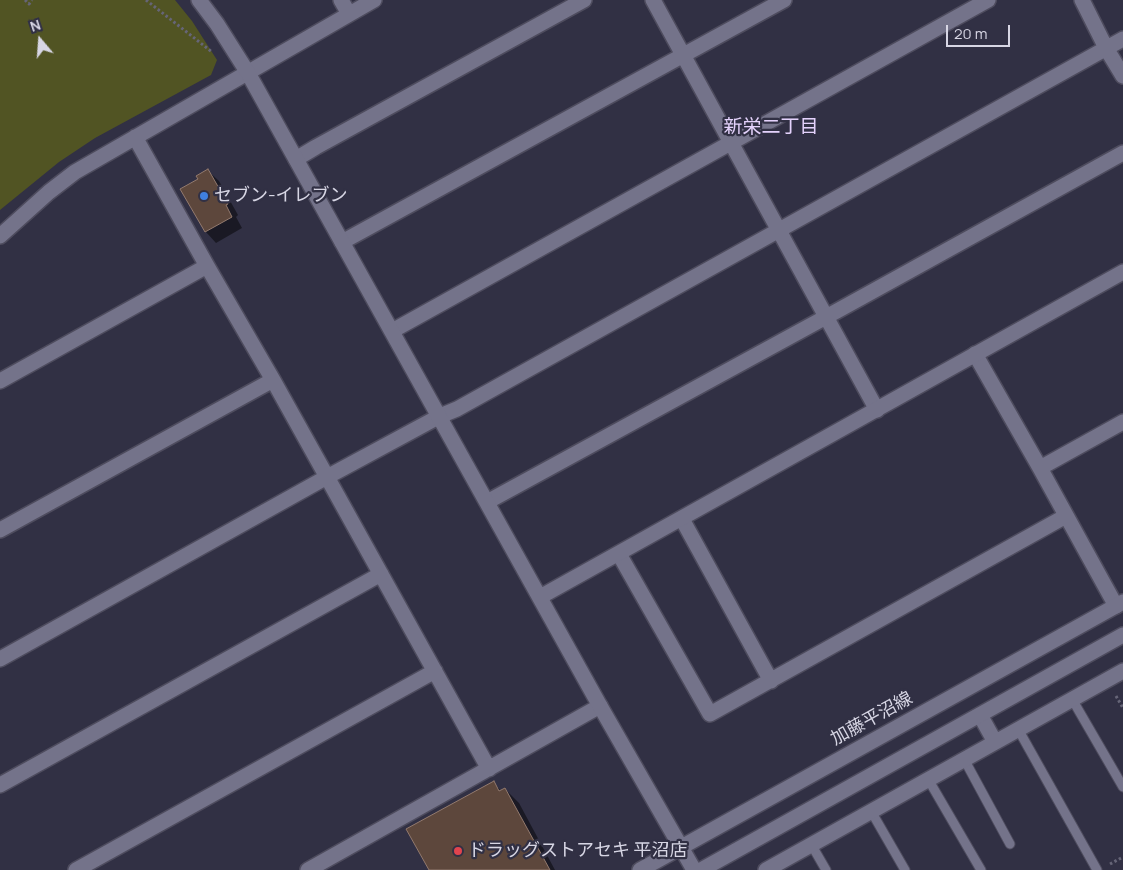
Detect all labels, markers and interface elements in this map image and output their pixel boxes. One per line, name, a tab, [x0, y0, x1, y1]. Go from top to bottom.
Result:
north arrow	[15, 15, 65, 65]
text: N	[27, 15, 43, 36]
scale bar	[948, 15, 1012, 47]
text: 20 m	[954, 23, 987, 44]
district label: 新栄二丁目	[724, 117, 818, 139]
place label: セブン-イレブン	[214, 185, 348, 207]
marker: セブン-イレブン	[198, 190, 210, 202]
street label: 加藤平沼線	[827, 688, 917, 750]
place label: ドラッグストアセキ 平沼店	[468, 840, 688, 862]
marker: ドラッグストアセキ 平沼店	[452, 845, 464, 857]

